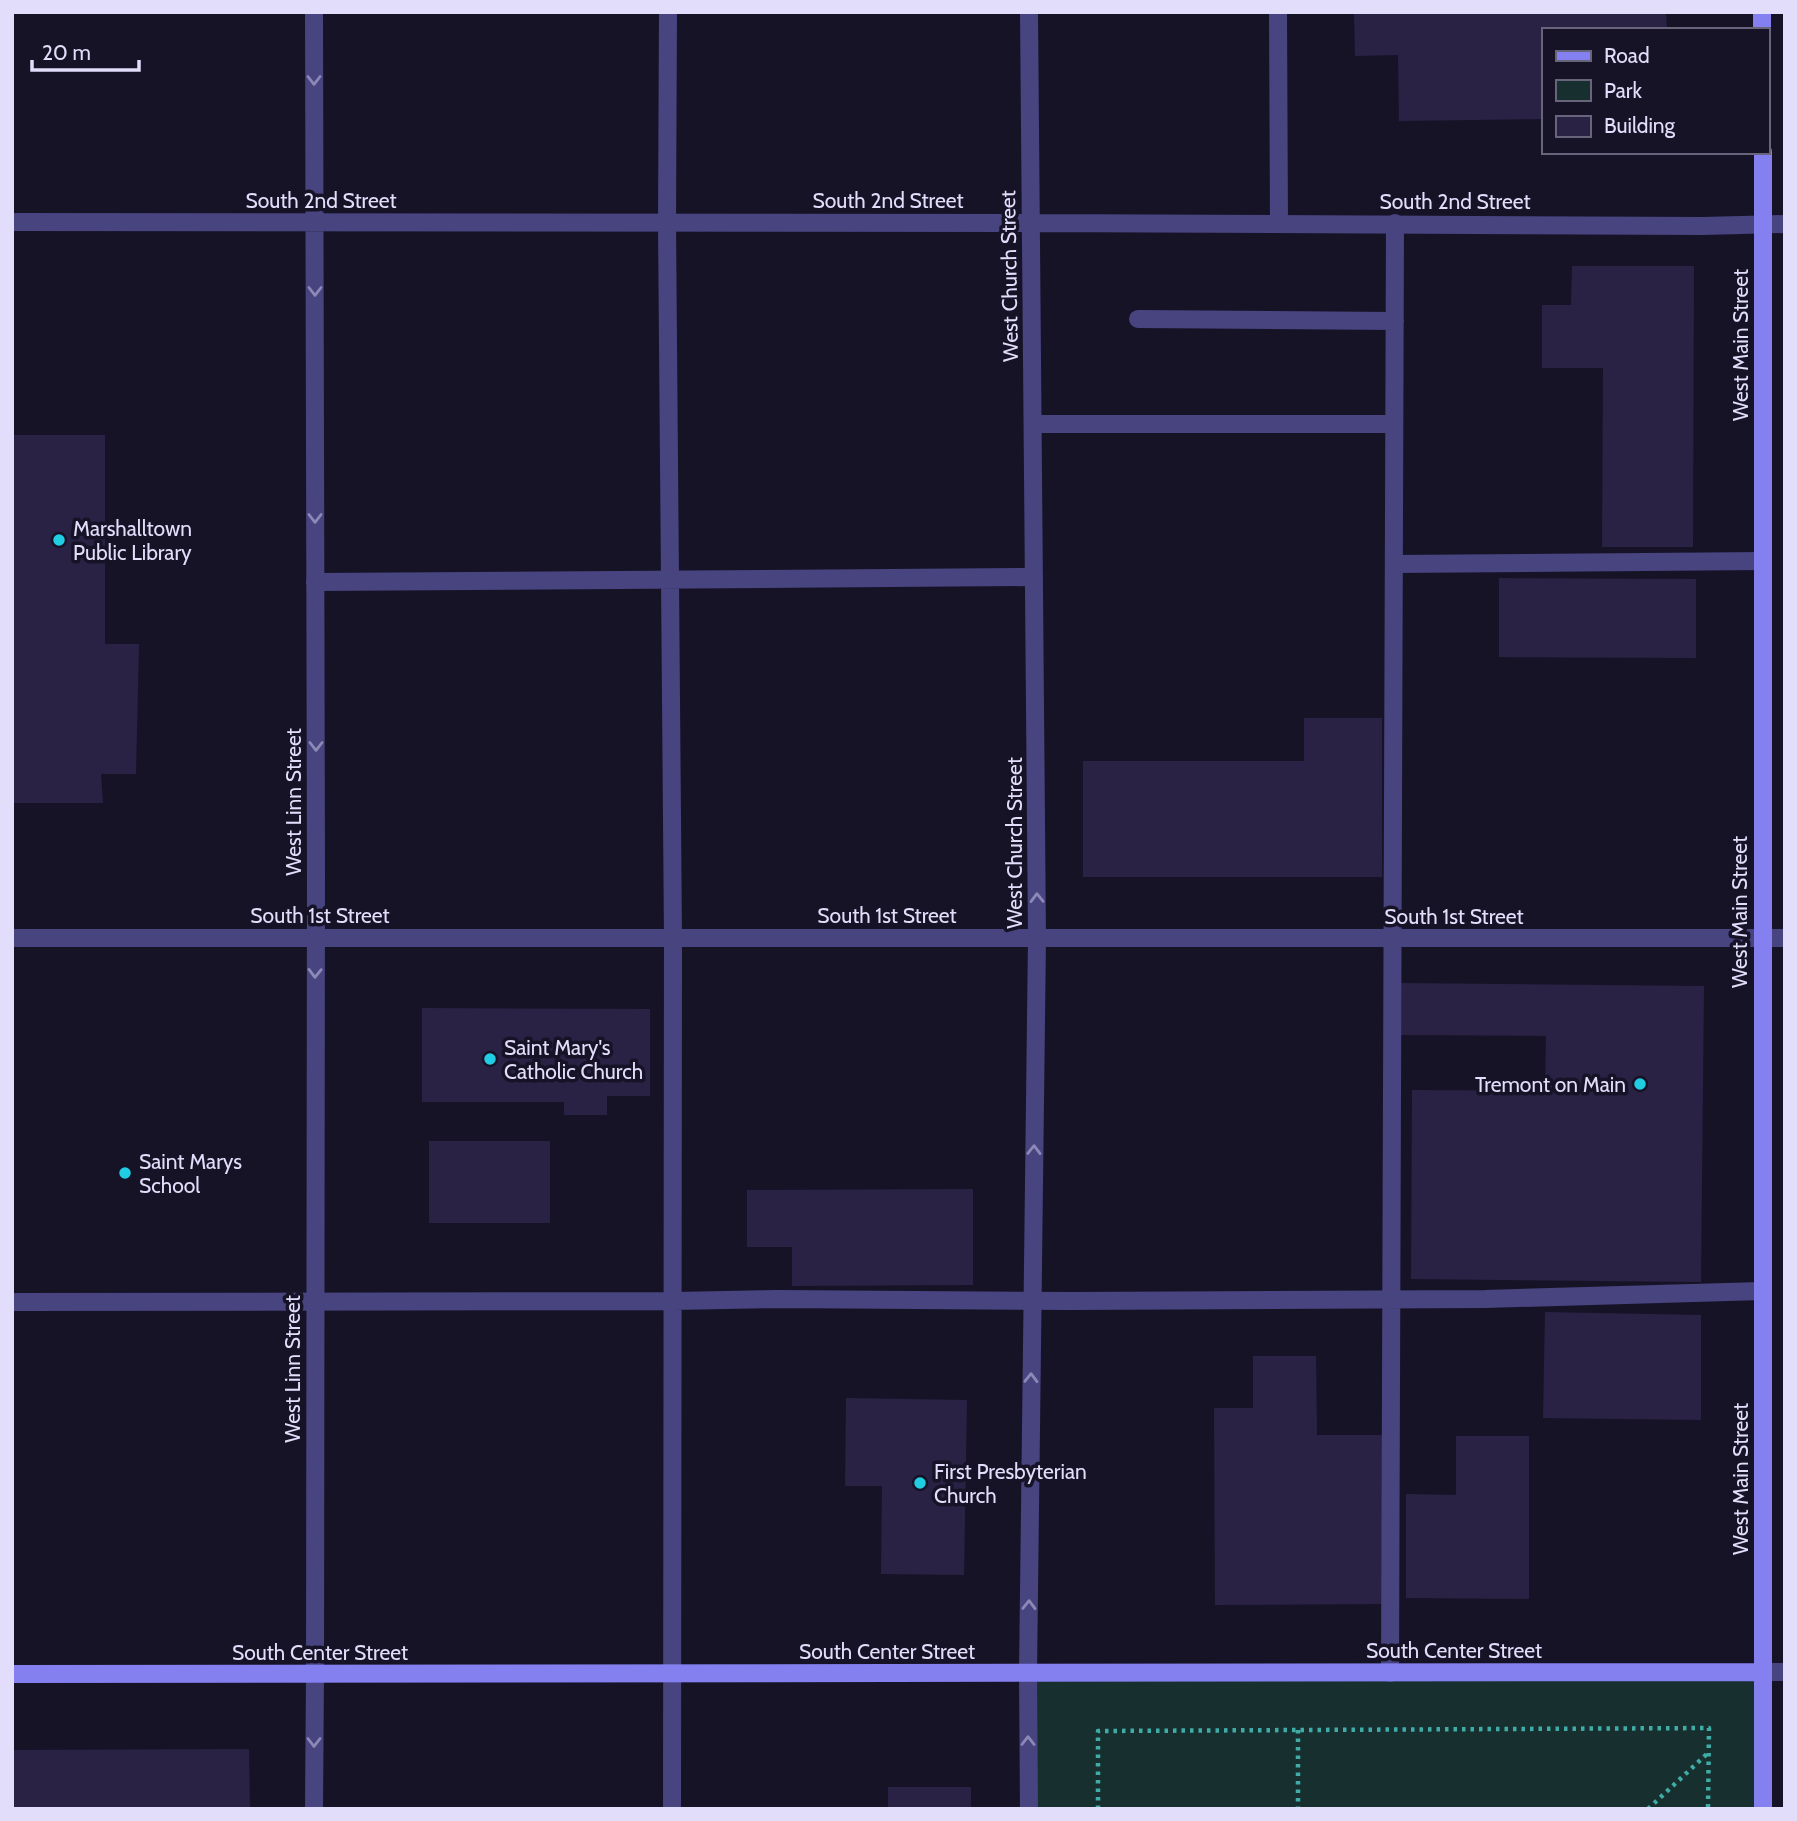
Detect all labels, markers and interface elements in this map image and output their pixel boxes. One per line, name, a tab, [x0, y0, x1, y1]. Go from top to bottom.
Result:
scale bar	[32, 28, 138, 72]
legend	[1542, 28, 1769, 154]
text: 20 m	[42, 40, 91, 65]
text: Road	[1604, 43, 1650, 68]
one-way arrow	[306, 76, 322, 86]
text: Park	[1604, 78, 1642, 103]
text: Building	[1604, 113, 1676, 138]
street label: South 2nd Street	[245, 188, 397, 213]
street label: South 2nd Street	[812, 188, 964, 213]
street label: South 2nd Street	[1379, 189, 1531, 214]
street label: West Church Street	[995, 190, 1023, 362]
street label: West Main Street	[1728, 269, 1753, 421]
one-way arrow	[307, 286, 323, 297]
one-way arrow	[307, 514, 323, 524]
place label: Marshalltown Public Library	[73, 516, 192, 565]
marker: Marshalltown Public Library	[51, 532, 67, 548]
street label: West Linn Street	[281, 728, 306, 876]
one-way arrow	[308, 741, 323, 752]
street label: West Church Street	[1002, 757, 1027, 929]
street label: West Main Street	[1727, 836, 1752, 988]
one-way arrow	[1029, 893, 1045, 903]
street label: South 1st Street	[250, 903, 390, 928]
street label: South 1st Street	[817, 903, 957, 928]
street label: South 1st Street	[1384, 904, 1524, 929]
one-way arrow	[307, 969, 323, 979]
place label: Saint Mary's Catholic Church	[504, 1035, 643, 1084]
marker: Saint Mary's Catholic Church	[482, 1051, 498, 1067]
place label: Tremont on Main	[1475, 1072, 1626, 1097]
marker: Tremont on Main	[1632, 1076, 1648, 1092]
one-way arrow	[1027, 1145, 1042, 1156]
place label: Saint Marys School	[139, 1149, 242, 1198]
marker: Saint Marys School	[117, 1165, 133, 1181]
street label: West Linn Street	[280, 1295, 305, 1443]
one-way arrow	[1024, 1372, 1039, 1383]
street label: West Main Street	[1728, 1403, 1753, 1555]
place label: First Presbyterian Church	[934, 1459, 1087, 1508]
marker: First Presbyterian Church	[912, 1475, 928, 1491]
one-way arrow	[1021, 1600, 1037, 1610]
street label: South Center Street	[1366, 1638, 1542, 1663]
street label: South Center Street	[799, 1639, 975, 1664]
street label: South Center Street	[232, 1640, 408, 1665]
one-way arrow	[1020, 1735, 1036, 1746]
one-way arrow	[307, 1737, 322, 1748]

